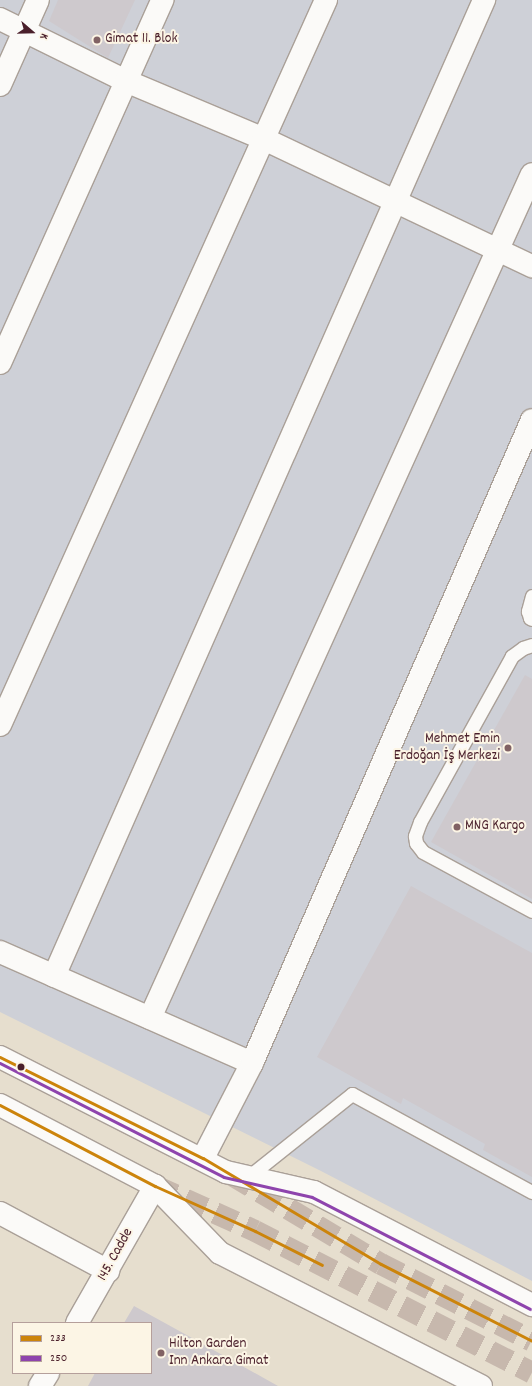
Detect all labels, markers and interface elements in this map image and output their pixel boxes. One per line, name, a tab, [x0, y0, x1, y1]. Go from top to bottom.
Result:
north arrow	[12, 12, 52, 52]
text: K	[35, 31, 52, 41]
place label: Gimat 11. Blok	[105, 31, 178, 49]
marker: Gimat 11. Blok	[92, 35, 102, 45]
place label: Mehmet Emin Erdoğan İş Merkezi	[394, 730, 500, 765]
marker: Mehmet Emin Erdoğan İş Merkezi	[503, 743, 513, 753]
place label: MNG Kargo	[465, 818, 525, 836]
marker: MNG Kargo	[452, 822, 462, 832]
unlabelled marker	[16, 1062, 26, 1072]
street label: 145. Cadde	[94, 1225, 138, 1285]
legend	[12, 1322, 152, 1374]
text: 233	[50, 1330, 66, 1347]
place label: Hilton Garden Inn Ankara Gimat	[169, 1335, 268, 1370]
marker: Hilton Garden Inn Ankara Gimat	[156, 1348, 166, 1358]
text: 250	[50, 1350, 67, 1367]

